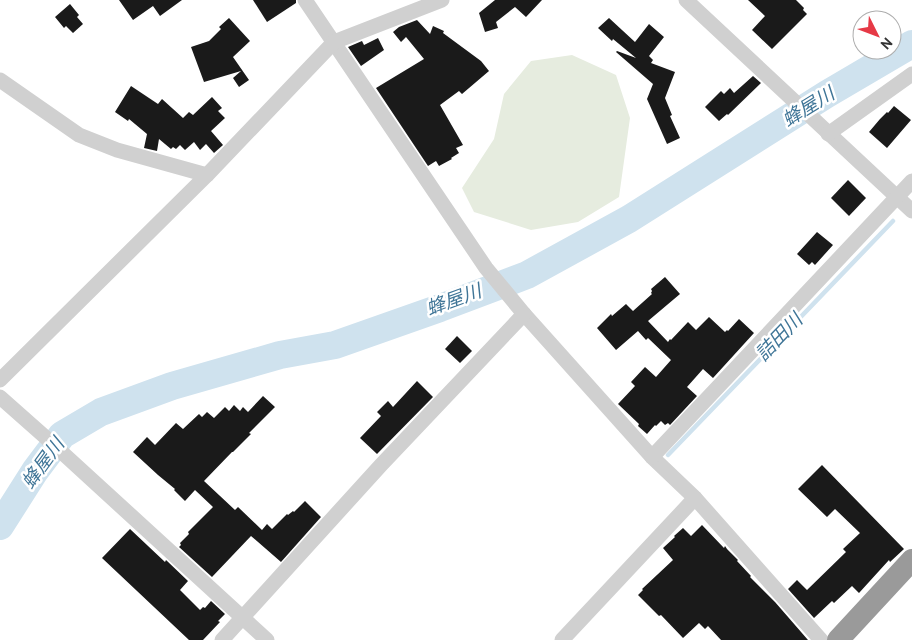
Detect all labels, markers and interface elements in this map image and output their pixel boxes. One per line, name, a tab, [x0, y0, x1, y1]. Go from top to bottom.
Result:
north arrow	[852, 10, 902, 60]
text: N	[876, 33, 895, 52]
water label: 蜂屋川	[778, 82, 841, 133]
water label: 蜂屋川	[423, 279, 487, 322]
water label: 詰田川	[752, 308, 810, 367]
water label: 蜂屋川	[18, 432, 72, 494]

